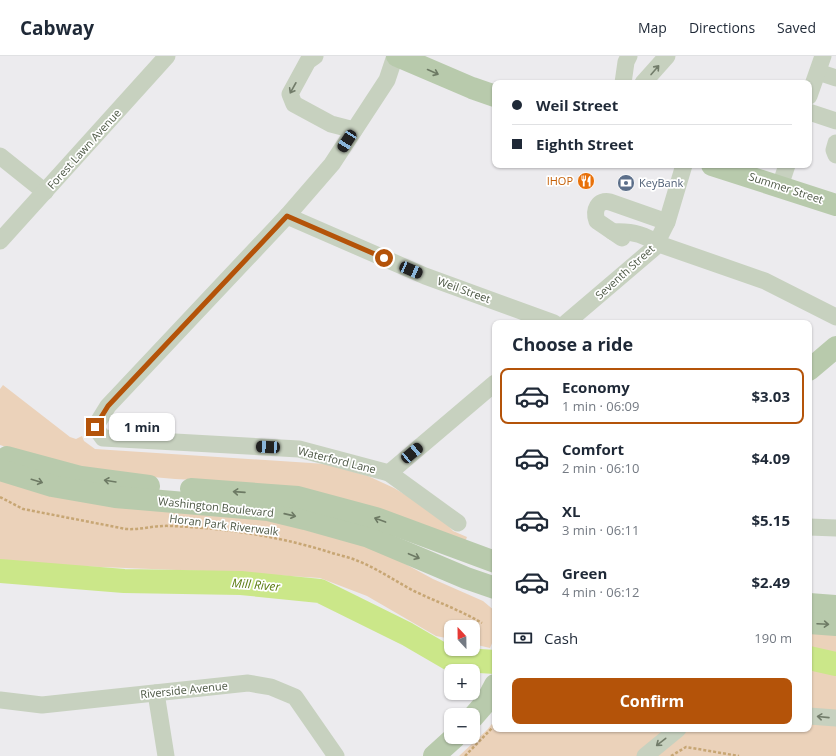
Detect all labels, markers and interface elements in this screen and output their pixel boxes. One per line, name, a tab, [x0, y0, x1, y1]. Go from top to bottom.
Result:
text: Cabway	[20, 15, 94, 41]
text: Map	[638, 18, 667, 37]
text: Directions	[689, 18, 755, 37]
text: Saved	[777, 18, 816, 37]
one-way arrow	[650, 65, 659, 75]
one-way arrow	[427, 68, 439, 76]
one-way arrow	[289, 82, 297, 94]
text: Weil Street	[536, 95, 618, 115]
street label: Forest Lawn Avenue	[44, 105, 124, 192]
car	[335, 128, 359, 154]
text: Eighth Street	[536, 134, 633, 154]
street label: Summer Street	[747, 168, 825, 207]
restaurant icon: IHOP	[576, 171, 596, 191]
place label: IHOP	[547, 173, 573, 188]
bank icon: KeyBank	[616, 173, 636, 193]
place label: KeyBank	[639, 175, 683, 190]
street label: Seventh Street	[592, 241, 658, 302]
route start	[375, 249, 393, 267]
car	[398, 260, 424, 280]
street label: Weil Street	[436, 273, 493, 306]
text: Choose a ride	[512, 332, 633, 356]
text: Economy	[562, 377, 630, 397]
icon: car	[514, 378, 550, 414]
text: $3.03	[751, 386, 790, 406]
text: 1 min · 06:09	[562, 397, 639, 415]
callout: 1 min	[109, 413, 175, 441]
route end	[86, 418, 104, 436]
text: 1 min	[124, 418, 160, 436]
text: Comfort	[562, 439, 624, 459]
car	[256, 440, 280, 454]
icon: car	[514, 440, 550, 476]
car	[399, 441, 425, 465]
street label: Waterford Lane	[296, 443, 378, 476]
text: $4.09	[751, 448, 790, 468]
text: 2 min · 06:10	[562, 459, 639, 477]
one-way arrow	[104, 477, 117, 485]
one-way arrow	[31, 478, 43, 486]
one-way arrow	[233, 489, 246, 496]
street label: Washington Boulevard	[158, 493, 275, 520]
text: XL	[562, 501, 580, 521]
icon: car	[514, 502, 550, 538]
street label: Horan Park Riverwalk	[169, 510, 280, 539]
text: $5.15	[751, 510, 790, 530]
one-way arrow	[284, 512, 297, 520]
one-way arrow	[374, 515, 386, 523]
text: 3 min · 06:11	[562, 521, 639, 539]
one-way arrow	[407, 553, 419, 560]
text: Green	[562, 563, 607, 583]
icon: car	[514, 564, 550, 600]
text: $2.49	[751, 572, 790, 592]
water label: Mill River	[231, 574, 282, 595]
text: 4 min · 06:12	[562, 583, 639, 601]
north arrow	[444, 620, 480, 656]
map controls	[444, 620, 480, 744]
one-way arrow	[816, 620, 829, 627]
icon: cash	[512, 627, 534, 649]
text: Cash	[544, 628, 578, 648]
text: 190 m	[754, 629, 792, 647]
button: +	[444, 664, 480, 700]
street label: Riverside Avenue	[139, 677, 228, 702]
button: Confirm	[512, 678, 792, 724]
button: −	[444, 708, 480, 744]
one-way arrow	[816, 713, 829, 721]
one-way arrow	[656, 738, 667, 746]

